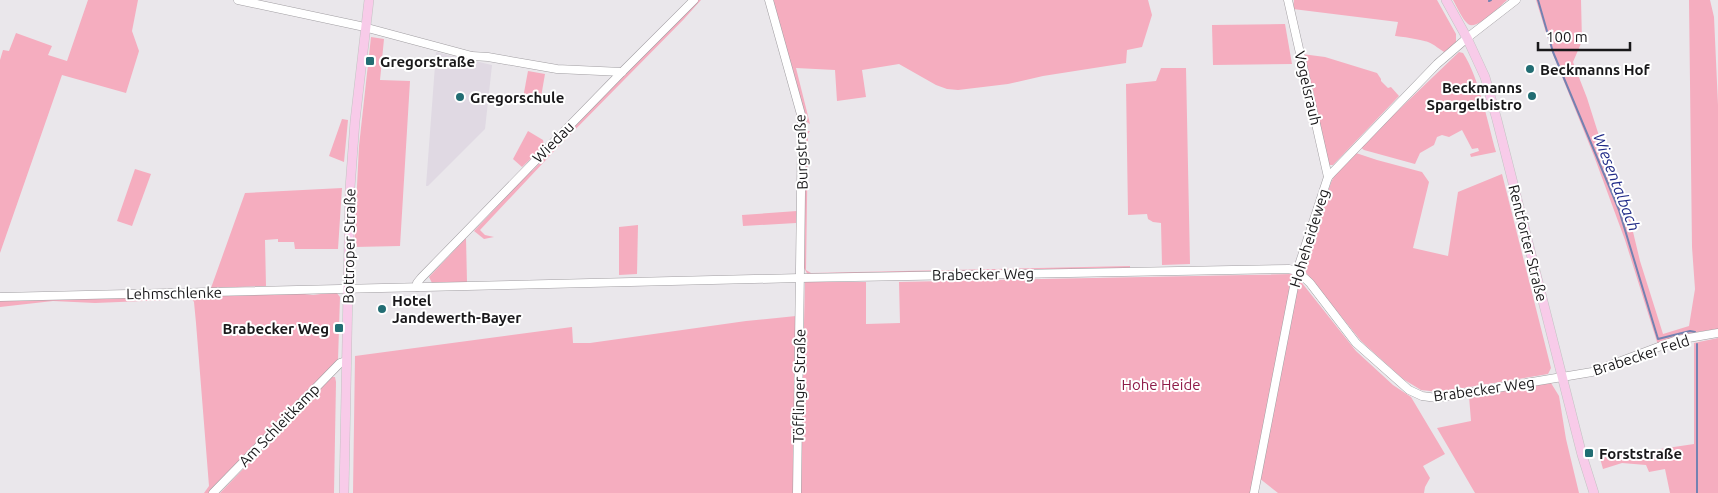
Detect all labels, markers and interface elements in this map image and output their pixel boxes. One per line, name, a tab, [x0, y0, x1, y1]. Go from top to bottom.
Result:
scale bar	[1538, 20, 1630, 52]
text: 100 m	[1546, 28, 1588, 45]
street label: Vogelsrauh	[1291, 49, 1325, 127]
place label: Gregorstraße	[380, 53, 475, 70]
marker: Gregorstraße	[364, 55, 376, 67]
place label: Beckmanns Hof	[1540, 61, 1651, 78]
marker: Beckmanns Hof	[1524, 63, 1536, 75]
place label: Beckmanns Spargelbistro	[1427, 79, 1522, 113]
place label: Gregorschule	[470, 89, 564, 106]
marker: Beckmanns Spargelbistro	[1526, 90, 1538, 102]
marker: Gregorschule	[454, 91, 466, 103]
street label: Burgstraße	[791, 114, 811, 190]
street label: Wiedau	[529, 118, 577, 166]
water label: Wiesentalbach	[1590, 131, 1644, 233]
street label: Rentforter Straße	[1505, 183, 1551, 303]
street label: Hoheheideweg	[1286, 187, 1332, 289]
street label: Bottroper Straße	[339, 188, 359, 304]
street label: Brabecker Weg	[932, 265, 1034, 283]
street label: Lehmschlenke	[126, 284, 222, 302]
place label: Hotel Jandewerth-Bayer	[392, 292, 522, 326]
marker: Hotel Jandewerth-Bayer	[376, 303, 388, 315]
place label: Brabecker Weg	[222, 320, 329, 337]
marker: Brabecker Weg	[333, 322, 345, 334]
street label: Töfflinger Straße	[790, 329, 808, 443]
street label: Brabecker Feld	[1591, 331, 1691, 379]
street label: Brabecker Weg	[1432, 373, 1536, 405]
park label: Hohe Heide	[1122, 376, 1200, 393]
street label: Am Schleitkamp	[235, 380, 323, 470]
place label: Forststraße	[1599, 445, 1682, 462]
marker: Forststraße	[1583, 447, 1595, 459]

